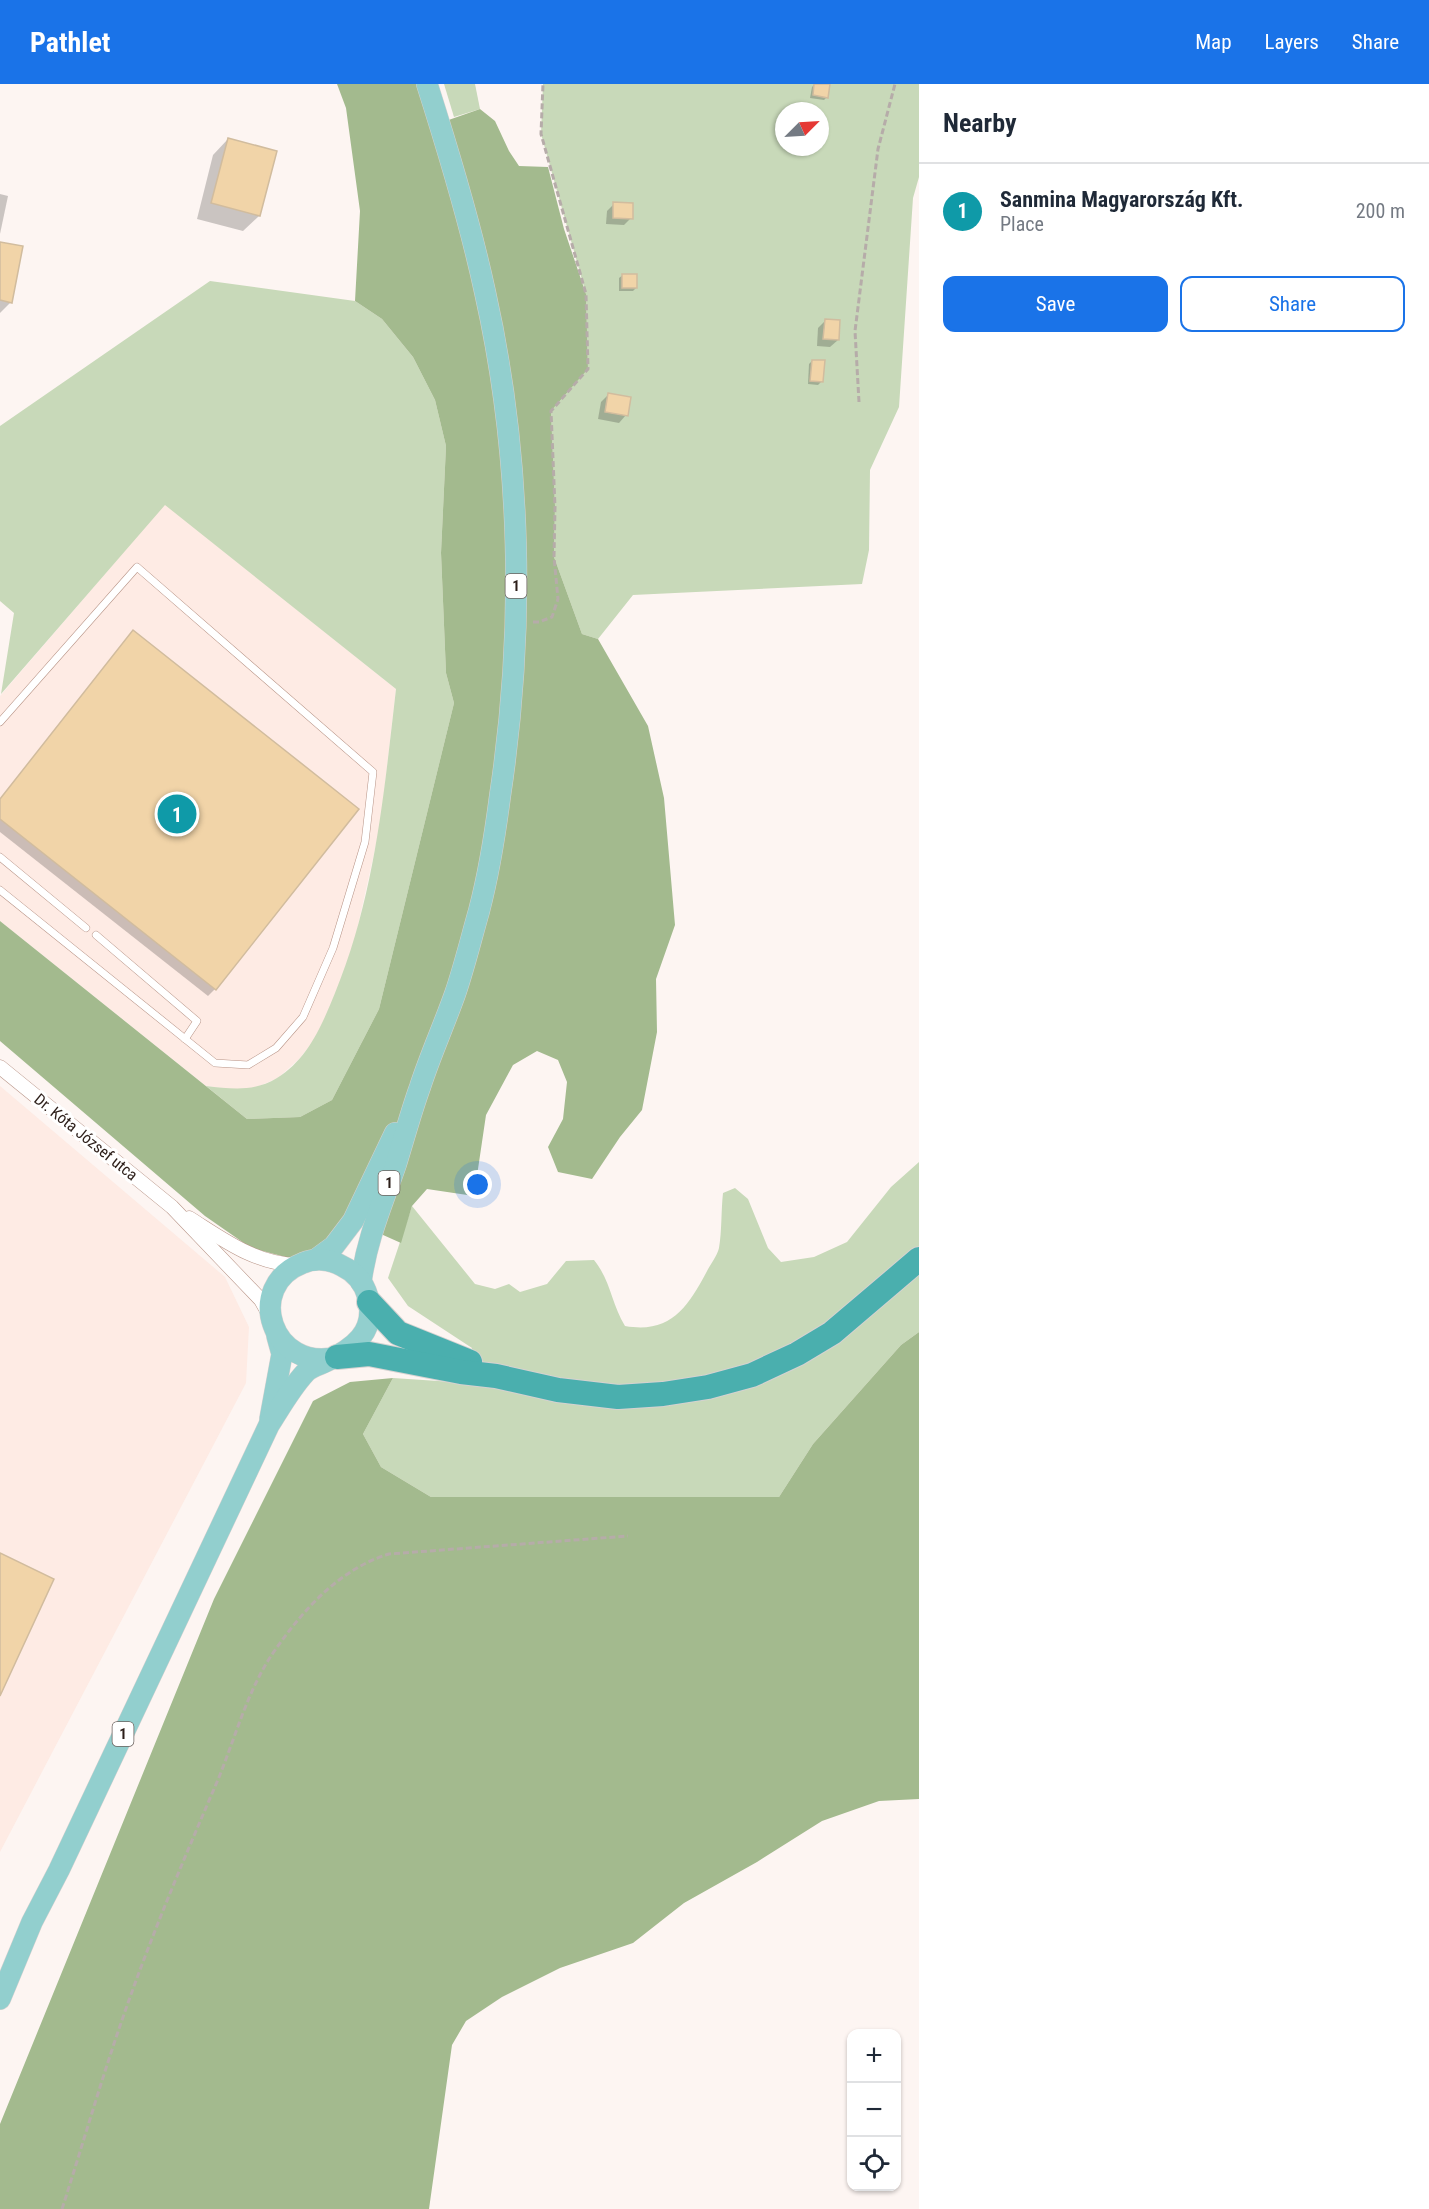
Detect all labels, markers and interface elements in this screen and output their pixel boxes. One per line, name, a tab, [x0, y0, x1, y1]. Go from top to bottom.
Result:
text: Pathlet	[30, 26, 110, 59]
text: Map	[1195, 30, 1232, 54]
text: Layers	[1265, 30, 1319, 54]
text: Share	[1352, 30, 1399, 54]
north arrow	[775, 102, 829, 156]
text: Nearby	[943, 108, 1017, 138]
text: Sanmina Magyarország Kft.	[1000, 187, 1243, 212]
text: 1	[957, 199, 968, 223]
text: 200 m	[1356, 199, 1405, 223]
text: Place	[1000, 212, 1044, 236]
button: Save	[943, 276, 1168, 332]
button: Share	[1180, 276, 1405, 332]
road number: 1	[506, 574, 526, 598]
pin: 1	[158, 792, 196, 836]
street label: Dr. Kóta József utca	[31, 1090, 141, 1184]
your location	[463, 1170, 492, 1199]
road number: 1	[378, 1171, 400, 1195]
road number: 1	[112, 1722, 134, 1746]
map controls	[847, 2029, 901, 2191]
button: +	[847, 2029, 901, 2083]
button: −	[847, 2083, 901, 2137]
button: locate	[847, 2137, 901, 2191]

